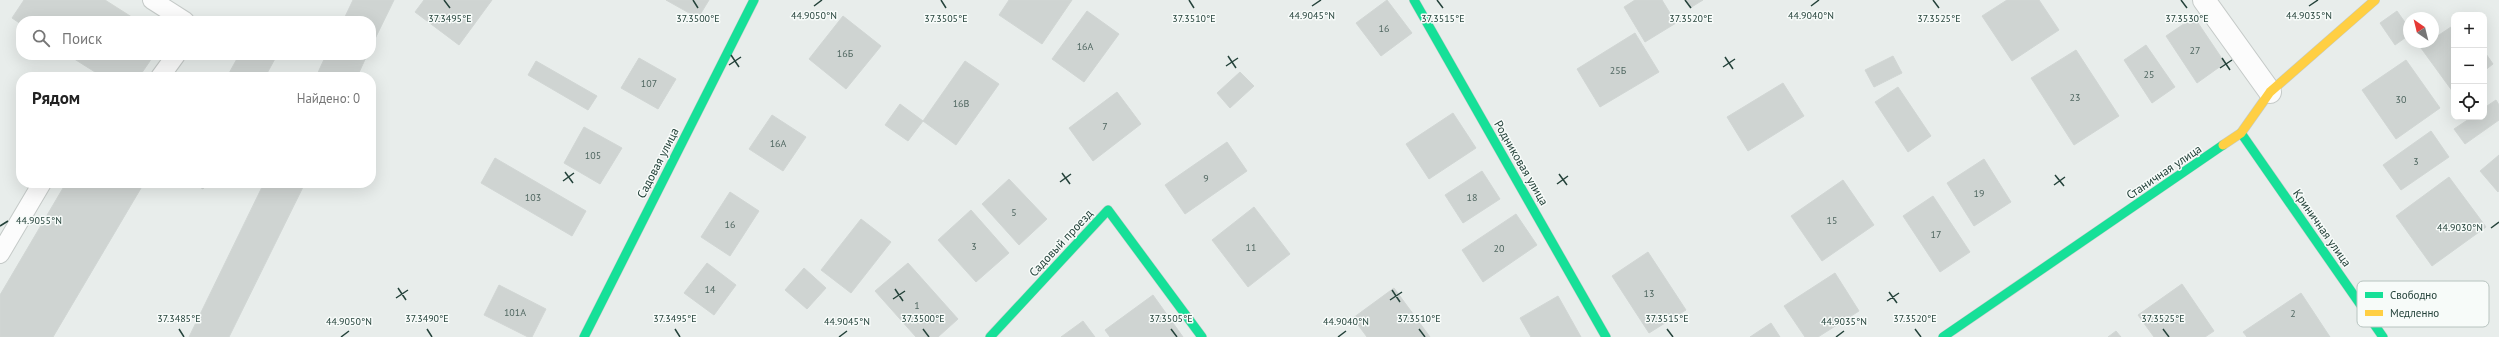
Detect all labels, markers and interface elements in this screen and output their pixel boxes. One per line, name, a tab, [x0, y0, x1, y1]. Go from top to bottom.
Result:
text: 44.9050°N	[791, 9, 837, 22]
text: 44.9045°N	[1289, 9, 1335, 22]
text: 44.9040°N	[1788, 9, 1834, 22]
text: 44.9035°N	[2286, 9, 2332, 22]
text: 37.3495°E	[428, 12, 472, 25]
text: 37.3500°E	[676, 12, 720, 25]
text: 37.3505°E	[924, 12, 968, 25]
text: 37.3510°E	[1172, 12, 1216, 25]
text: 37.3515°E	[1421, 12, 1465, 25]
text: 37.3520°E	[1669, 12, 1713, 25]
text: 37.3525°E	[1917, 12, 1961, 25]
text: 37.3530°E	[2165, 12, 2209, 25]
north arrow	[2403, 12, 2439, 48]
map controls	[2451, 12, 2487, 120]
button: +	[2451, 12, 2487, 48]
search box	[16, 16, 376, 60]
house number: 16	[1379, 22, 1389, 35]
icon: search	[30, 27, 52, 49]
text: Поиск	[62, 29, 102, 48]
house number: 16А	[1077, 40, 1094, 53]
house number: 27	[2190, 44, 2200, 57]
house number: 16Б	[837, 47, 854, 60]
button: −	[2451, 48, 2487, 84]
house number: 25Б	[1610, 64, 1627, 77]
house number: 25	[2144, 68, 2154, 81]
house number: 107	[641, 77, 657, 90]
button: locate	[2451, 84, 2487, 120]
text: Рядом	[32, 87, 80, 109]
text: Найдено: 0	[297, 90, 360, 107]
house number: 23	[2070, 91, 2080, 104]
house number: 30	[2396, 93, 2407, 106]
house number: 16В	[953, 97, 970, 110]
street label: Родниковая улица	[1491, 118, 1552, 208]
house number: 7	[1102, 120, 1108, 133]
street label: Садовая улица	[633, 125, 682, 201]
house number: 16А	[770, 137, 787, 150]
street label: Станичная улица	[2123, 141, 2204, 202]
house number: 105	[585, 149, 601, 162]
house number: 3	[2413, 155, 2419, 168]
house number: 9	[1203, 172, 1209, 185]
street label: Криничная улица	[2290, 186, 2355, 269]
house number: 19	[1974, 187, 1984, 200]
house number: 103	[525, 191, 541, 204]
house number: 18	[1467, 191, 1477, 204]
house number: 5	[1011, 206, 1017, 219]
street label: Садовый проезд	[1026, 206, 1096, 279]
text: 44.9055°N	[16, 214, 62, 227]
house number: 15	[1827, 214, 1837, 227]
house number: 16	[725, 218, 735, 231]
text: 44.9030°N	[2437, 221, 2483, 234]
house number: 17	[1931, 228, 1941, 241]
house number: 3	[971, 240, 977, 253]
house number: 11	[1246, 241, 1256, 254]
house number: 20	[1494, 242, 1505, 255]
legend	[2357, 281, 2489, 327]
house number: 14	[705, 283, 716, 296]
house number: 13	[1644, 287, 1654, 300]
text: Свободно	[2390, 288, 2437, 302]
house number: 1	[914, 299, 920, 312]
house number: 101А	[504, 306, 526, 319]
text: Медленно	[2390, 306, 2439, 320]
house number: 2	[2290, 307, 2296, 320]
text: 37.3485°E	[157, 312, 201, 325]
text: 37.3490°E	[405, 312, 449, 325]
text: 37.3495°E	[653, 312, 697, 325]
text: 37.3500°E	[901, 312, 945, 325]
text: 37.3505°E	[1149, 312, 1193, 325]
text: 37.3510°E	[1397, 312, 1441, 325]
text: 37.3515°E	[1645, 312, 1689, 325]
text: 37.3520°E	[1893, 312, 1937, 325]
text: 37.3525°E	[2141, 312, 2185, 325]
text: 44.9050°N	[326, 315, 372, 328]
text: 44.9045°N	[824, 315, 870, 328]
text: 44.9040°N	[1323, 315, 1369, 328]
text: 44.9035°N	[1821, 315, 1867, 328]

